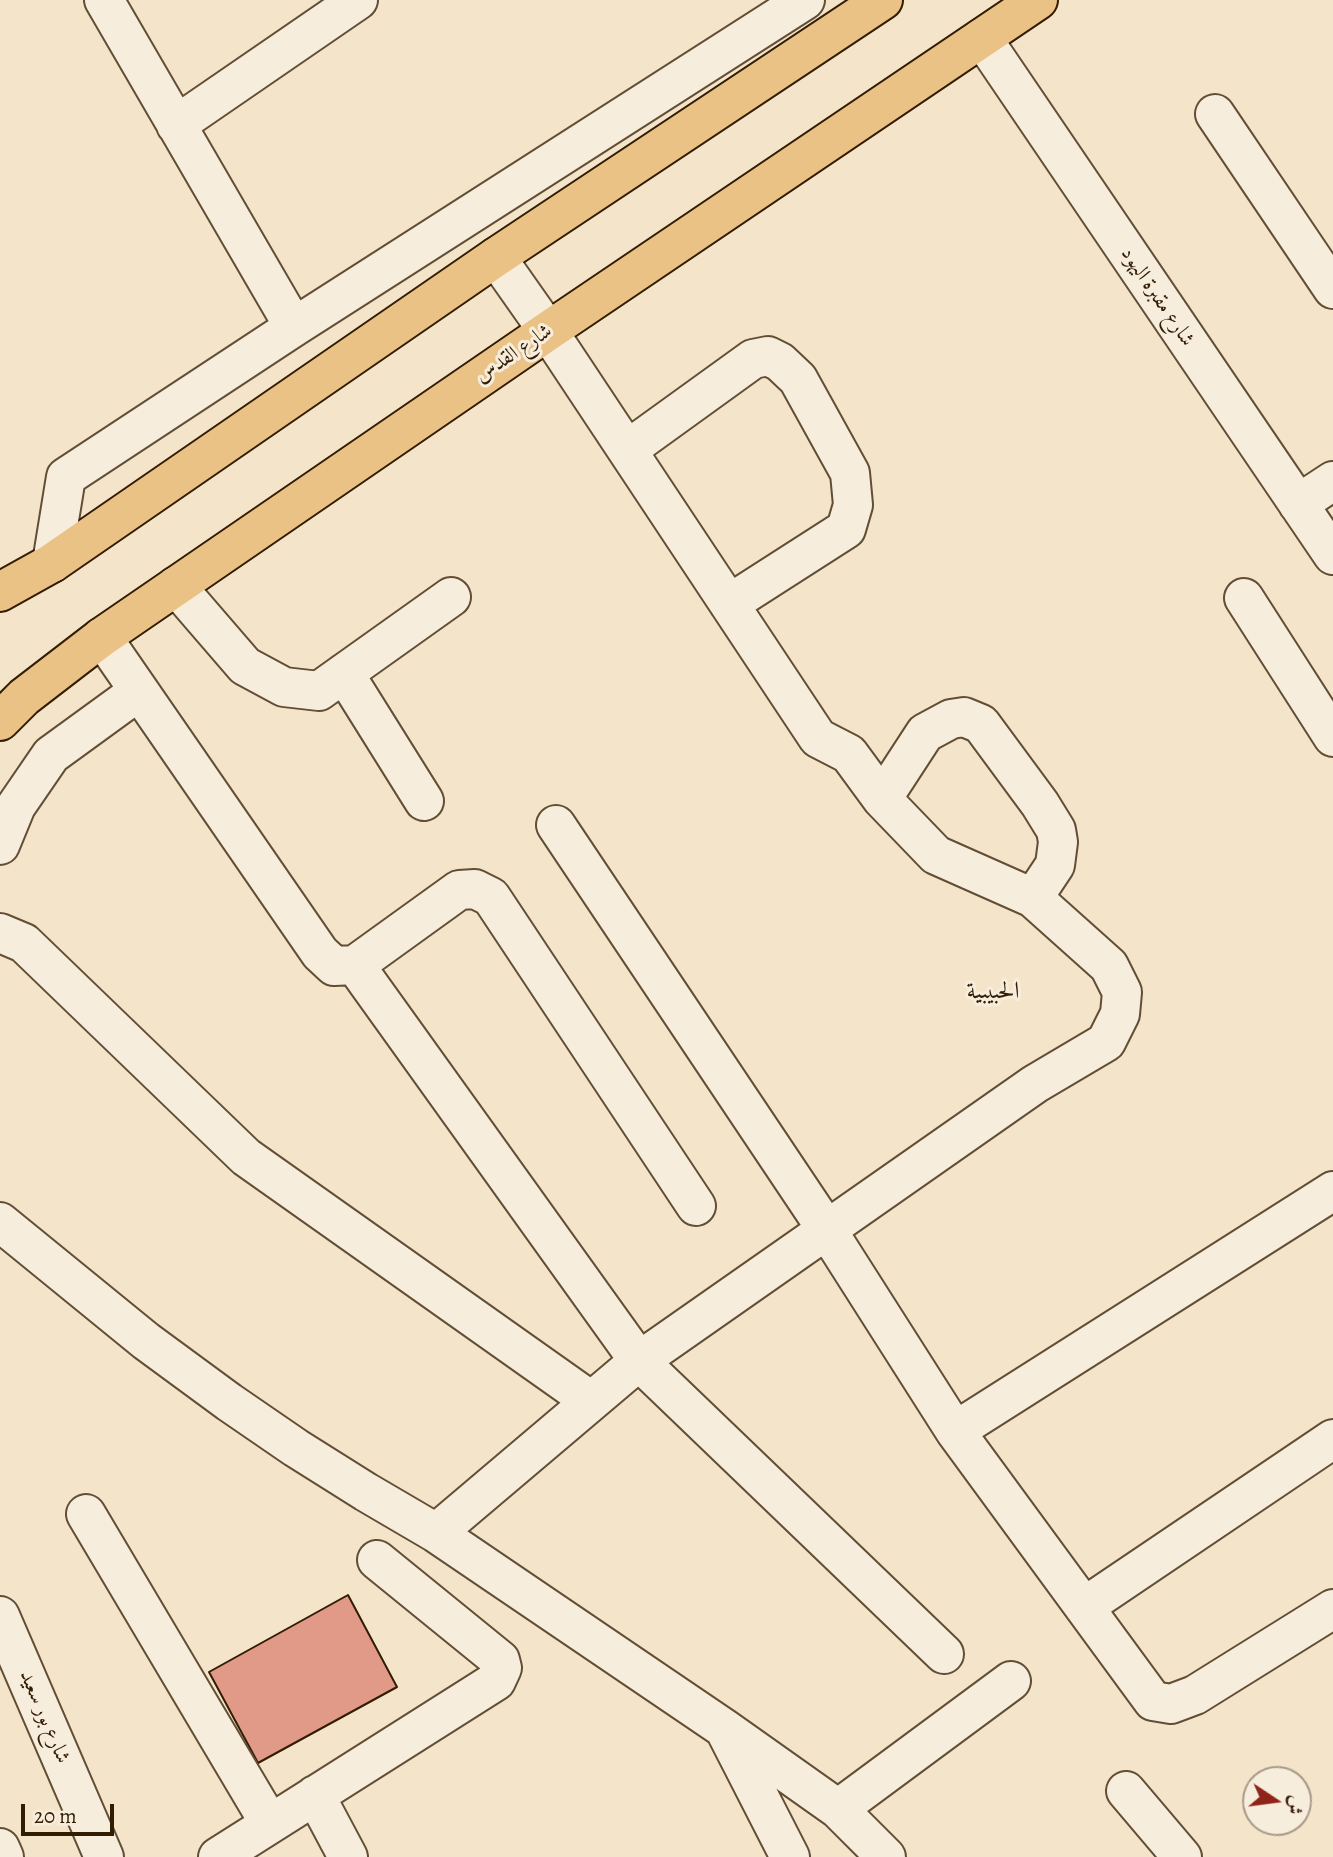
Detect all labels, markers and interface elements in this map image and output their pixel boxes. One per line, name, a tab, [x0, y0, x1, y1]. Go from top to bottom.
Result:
street label: شارع مقبرة اليهود	[1114, 242, 1200, 352]
street label: شارع القدس	[471, 319, 557, 389]
district label: الحبيبية	[967, 978, 1019, 1006]
street label: شارع بور سعيد	[13, 1667, 75, 1767]
north arrow	[1242, 1766, 1312, 1836]
scale bar	[24, 1790, 117, 1834]
text: ش	[1281, 1793, 1310, 1817]
text: 20 m	[34, 1802, 77, 1830]

